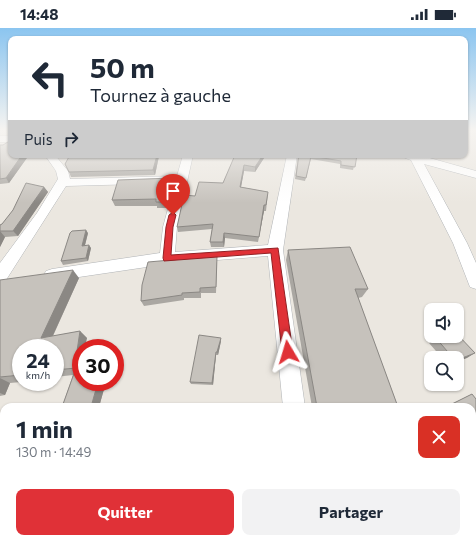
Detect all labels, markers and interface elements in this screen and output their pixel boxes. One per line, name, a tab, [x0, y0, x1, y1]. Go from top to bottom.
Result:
text: 14:48	[20, 5, 58, 23]
text: 50 m	[90, 50, 155, 84]
icon: left	[24, 52, 76, 104]
text: Tournez à gauche	[90, 84, 231, 106]
icon: right	[60, 128, 82, 150]
text: Puis	[24, 130, 52, 148]
pin	[156, 174, 190, 215]
icon: arrive	[162, 180, 184, 202]
map controls	[424, 303, 464, 391]
button: sound	[424, 303, 464, 343]
position arrow	[267, 331, 309, 373]
speed limit sign: 30	[72, 339, 124, 391]
text: 24	[26, 348, 50, 372]
button: search	[424, 351, 464, 391]
text: km/h	[26, 369, 50, 381]
text: 1 min	[16, 414, 73, 443]
button: close	[418, 416, 460, 458]
text: 130 m · 14:49	[16, 444, 91, 460]
button: Quitter	[16, 489, 234, 535]
button: Partager	[242, 489, 460, 535]

